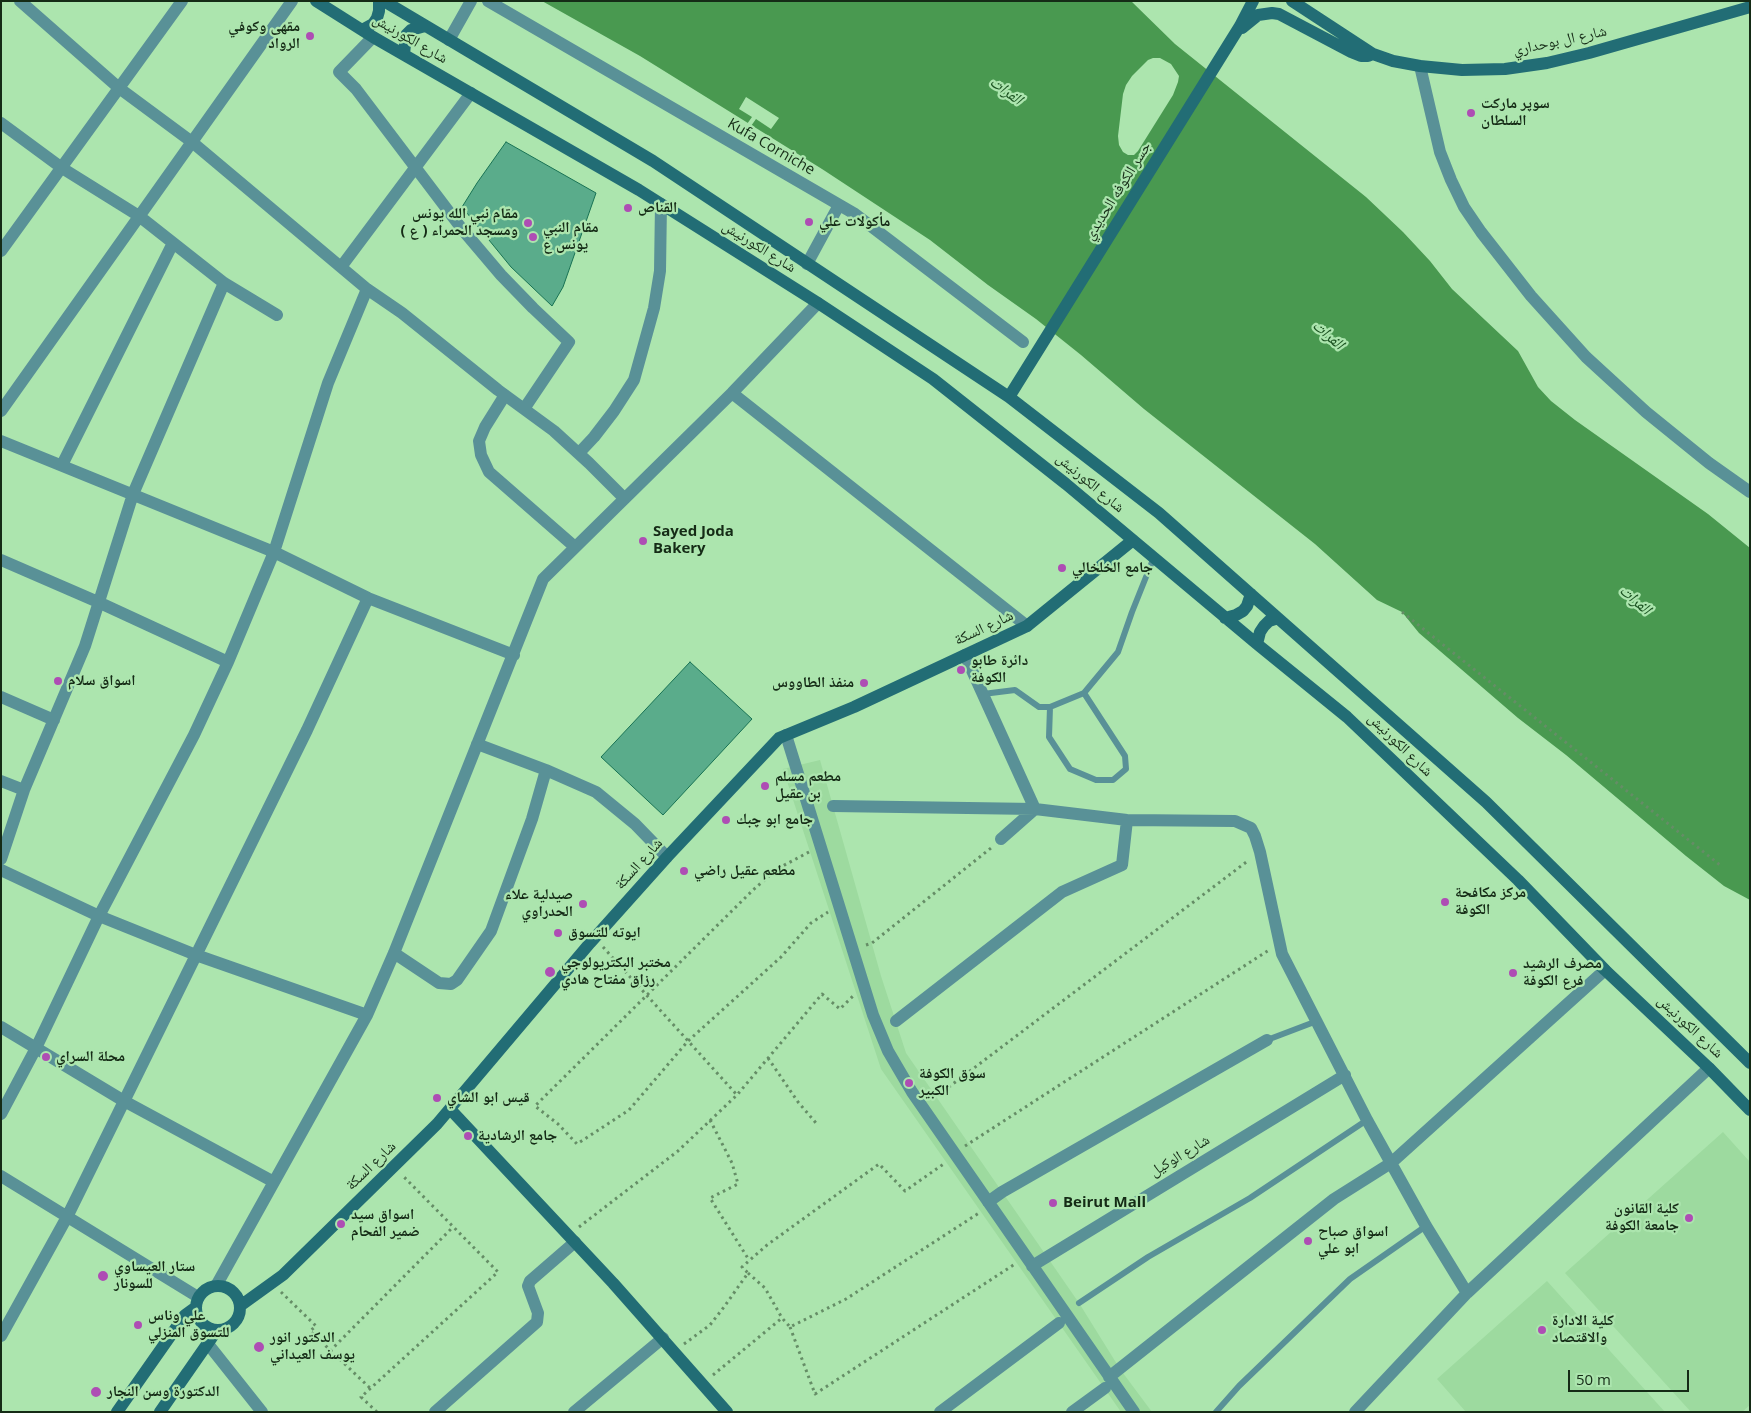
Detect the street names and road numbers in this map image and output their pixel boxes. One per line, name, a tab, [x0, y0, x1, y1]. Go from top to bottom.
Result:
street label: شارع الكورنيش	[369, 10, 451, 68]
street label: شارع ال بوحداري	[1512, 22, 1608, 60]
street label: Kufa Corniche	[724, 115, 818, 179]
street label: جسر الکوفه الحديدي	[1081, 139, 1155, 243]
street label: شارع الكورنيش	[719, 217, 799, 277]
street label: شارع الكورنيش	[1052, 449, 1128, 517]
street label: شارع السكة	[952, 607, 1016, 649]
street label: شارع الكورنيش	[1364, 709, 1436, 781]
street label: شارع السكة	[611, 835, 667, 893]
street label: شارع الكورنيش	[1653, 992, 1727, 1062]
street label: شارع الوكيل	[1147, 1131, 1213, 1181]
street label: شارع السكة	[342, 1138, 400, 1194]

